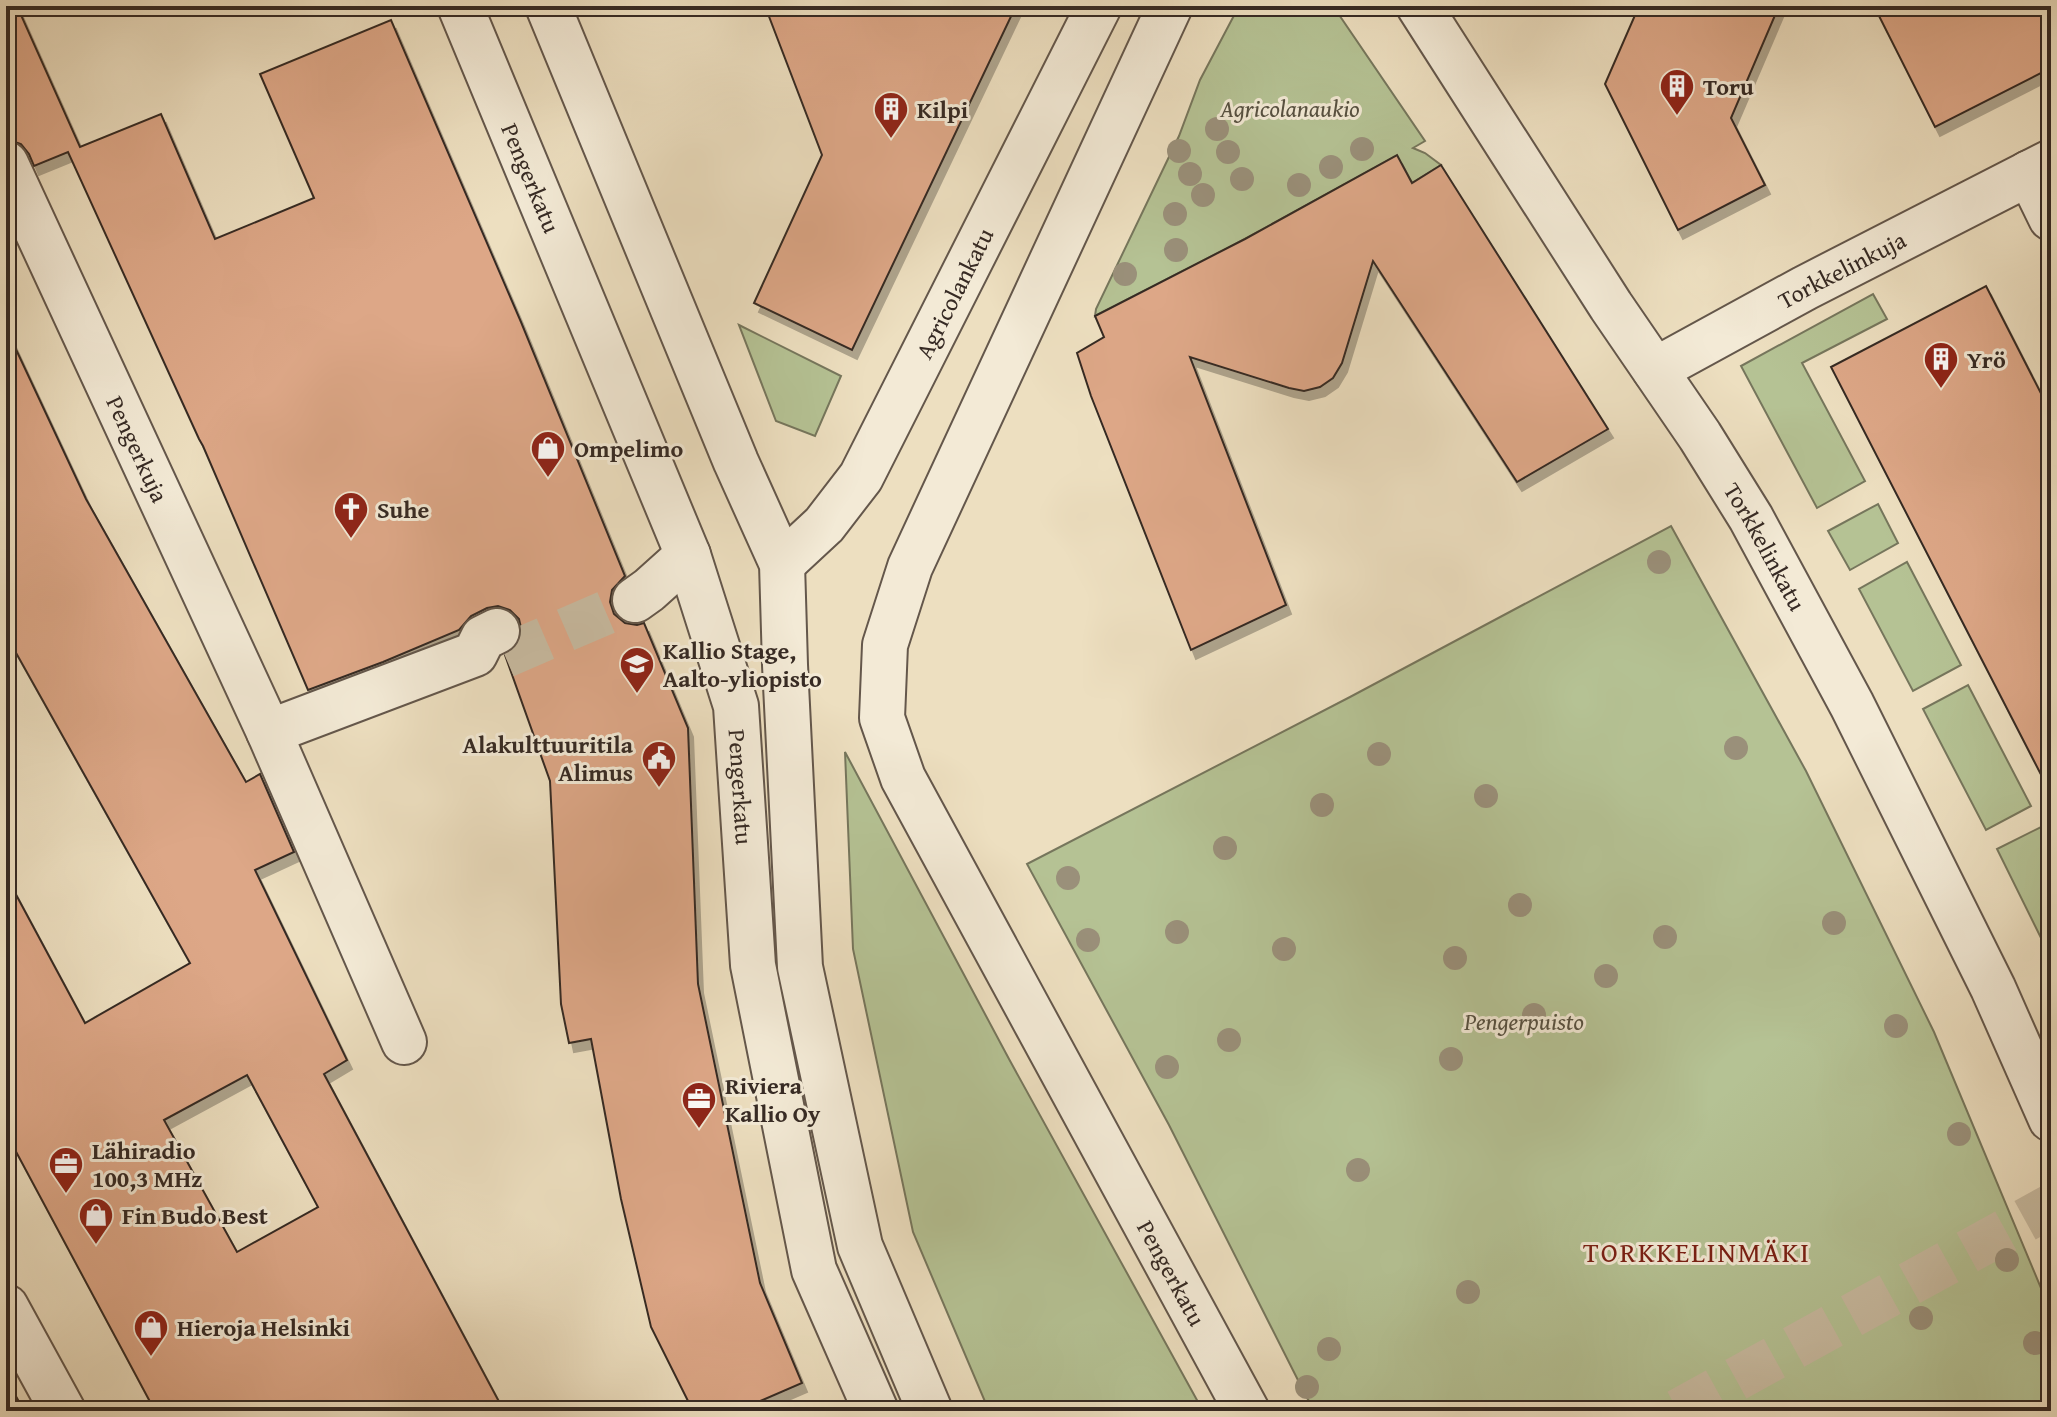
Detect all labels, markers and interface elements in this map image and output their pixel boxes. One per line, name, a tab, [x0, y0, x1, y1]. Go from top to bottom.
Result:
building icon: Toru	[1658, 67, 1696, 117]
place label: Toru	[1703, 69, 1754, 104]
building icon: Kilpi	[872, 90, 910, 140]
park label: Agricolanaukio	[1219, 91, 1360, 126]
place label: Kilpi	[917, 92, 968, 127]
street label: Pengerkatu	[493, 118, 570, 238]
street label: Agricolankatu	[906, 222, 1002, 365]
street label: Torkkelinkuja	[1771, 222, 1912, 317]
building icon: Yrö	[1922, 340, 1960, 390]
place label: Yrö	[1967, 342, 2006, 377]
street label: Pengerkuja	[98, 390, 178, 508]
shop icon: Ompelimo	[529, 429, 567, 479]
place label: Ompelimo	[574, 431, 684, 466]
street label: Torkkelinkatu	[1715, 475, 1815, 617]
church icon: Suhe	[332, 490, 370, 540]
place label: Suhe	[377, 492, 430, 527]
place label: Kallio Stage, Aalto-yliopisto	[663, 633, 822, 696]
school or university icon: Kallio Stage, Aalto-yliopisto	[618, 645, 656, 695]
place label: Alakulttuuritila Alimus	[463, 727, 634, 790]
street label: Pengerkatu	[720, 728, 763, 846]
public building icon: Alakulttuuritila Alimus	[640, 739, 678, 789]
park label: Pengerpuisto	[1463, 1004, 1584, 1039]
place label: Riviera Kallio Oy	[725, 1068, 821, 1131]
office icon: Riviera Kallio Oy	[680, 1080, 718, 1130]
place label: Lähiradio 100,3 MHz	[92, 1133, 203, 1196]
office icon: Lähiradio 100,3 MHz	[47, 1145, 85, 1195]
shop icon: Fin Budo Best	[77, 1196, 115, 1246]
place label: Fin Budo Best	[122, 1198, 268, 1233]
street label: Pengerkatu	[1129, 1214, 1215, 1332]
district label: TORKKELINMÄKI	[1583, 1231, 1811, 1272]
shop icon: Hieroja Helsinki	[132, 1308, 170, 1358]
place label: Hieroja Helsinki	[177, 1310, 350, 1345]

